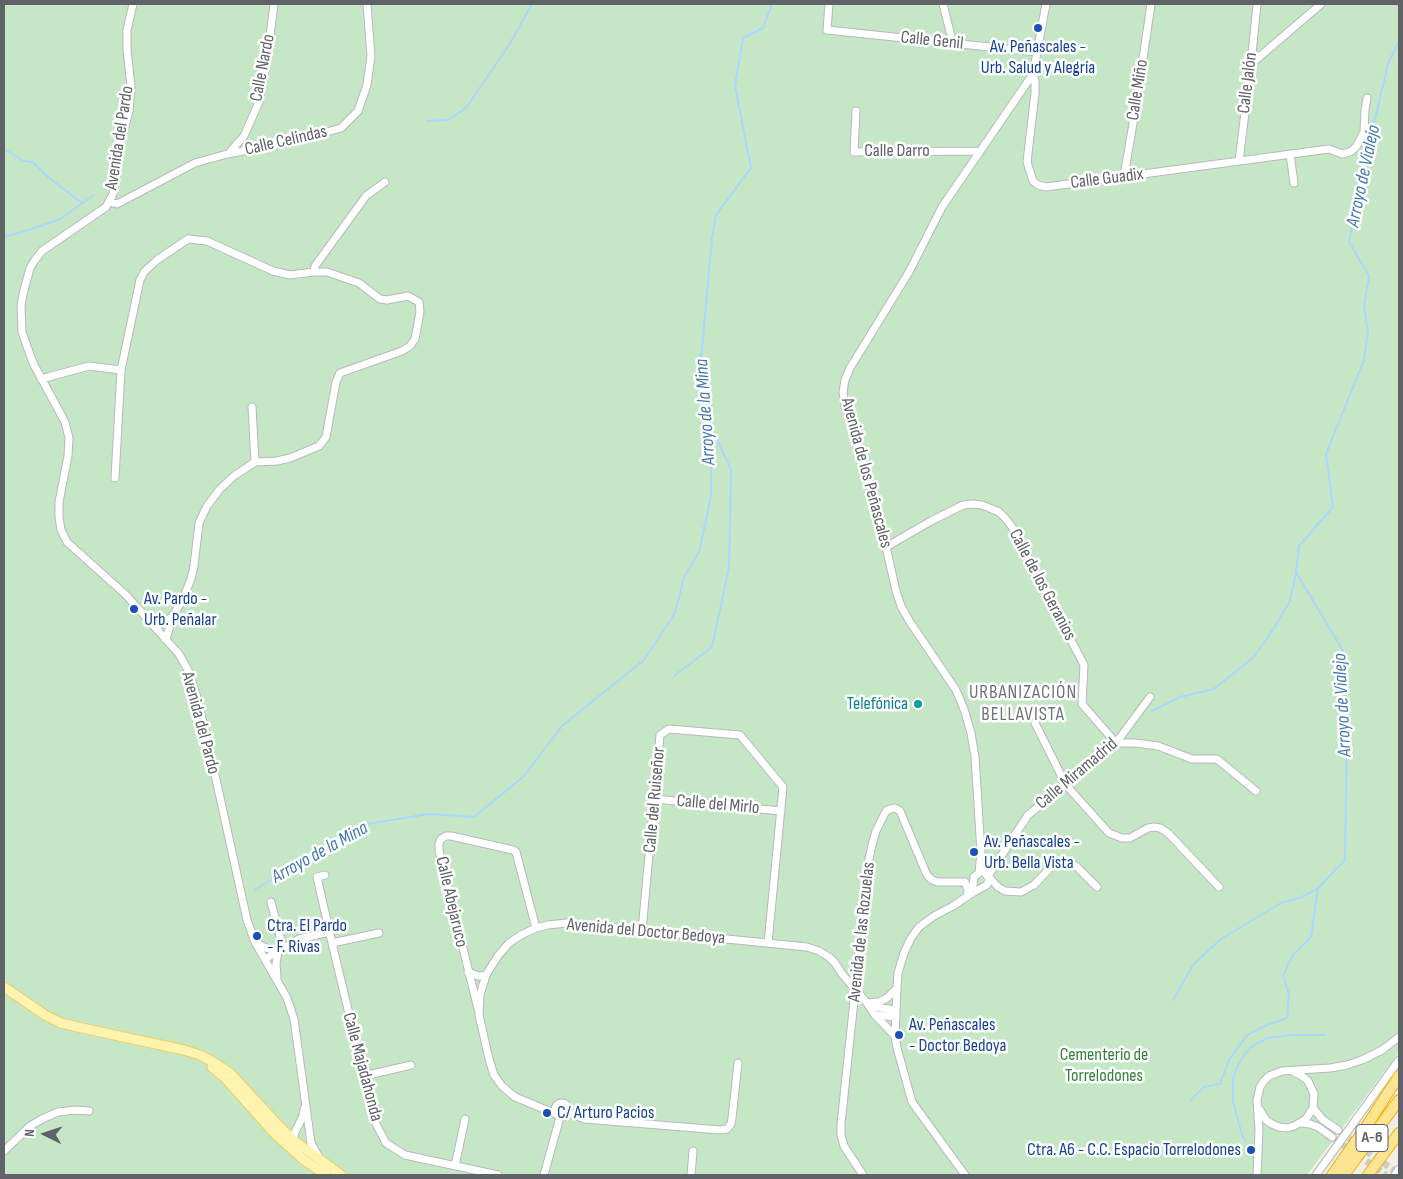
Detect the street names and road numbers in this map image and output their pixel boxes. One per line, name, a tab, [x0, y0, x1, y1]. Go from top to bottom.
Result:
street label: Calle Genil	[900, 27, 964, 55]
street label: Calle Nardo	[246, 33, 280, 103]
street label: Calle Jalón	[1234, 51, 1262, 115]
street label: Calle Miño	[1123, 58, 1153, 122]
street label: Avenida del Pardo	[101, 84, 139, 192]
street label: Calle Celindas	[243, 121, 329, 161]
street label: Calle Darro	[864, 140, 930, 162]
street label: Calle Guadix	[1069, 164, 1145, 194]
street label: Avenida de los Peñascales	[836, 396, 896, 550]
street label: Calle de los Geranios	[1004, 526, 1080, 644]
street label: Avenida del Pardo	[176, 669, 224, 777]
street label: Calle Miramadrid	[1032, 734, 1122, 814]
street label: Calle del Ruiseñor	[640, 746, 670, 854]
street label: Calle del Mirlo	[676, 791, 760, 819]
street label: Calle Abejaruco	[430, 855, 472, 949]
street label: Avenida de las Rozuelas	[844, 861, 880, 1003]
street label: Avenida del Doctor Bedoya	[566, 914, 726, 950]
street label: Calle Majadahonda	[337, 1010, 387, 1124]
road number: A-6	[1356, 1124, 1388, 1152]

